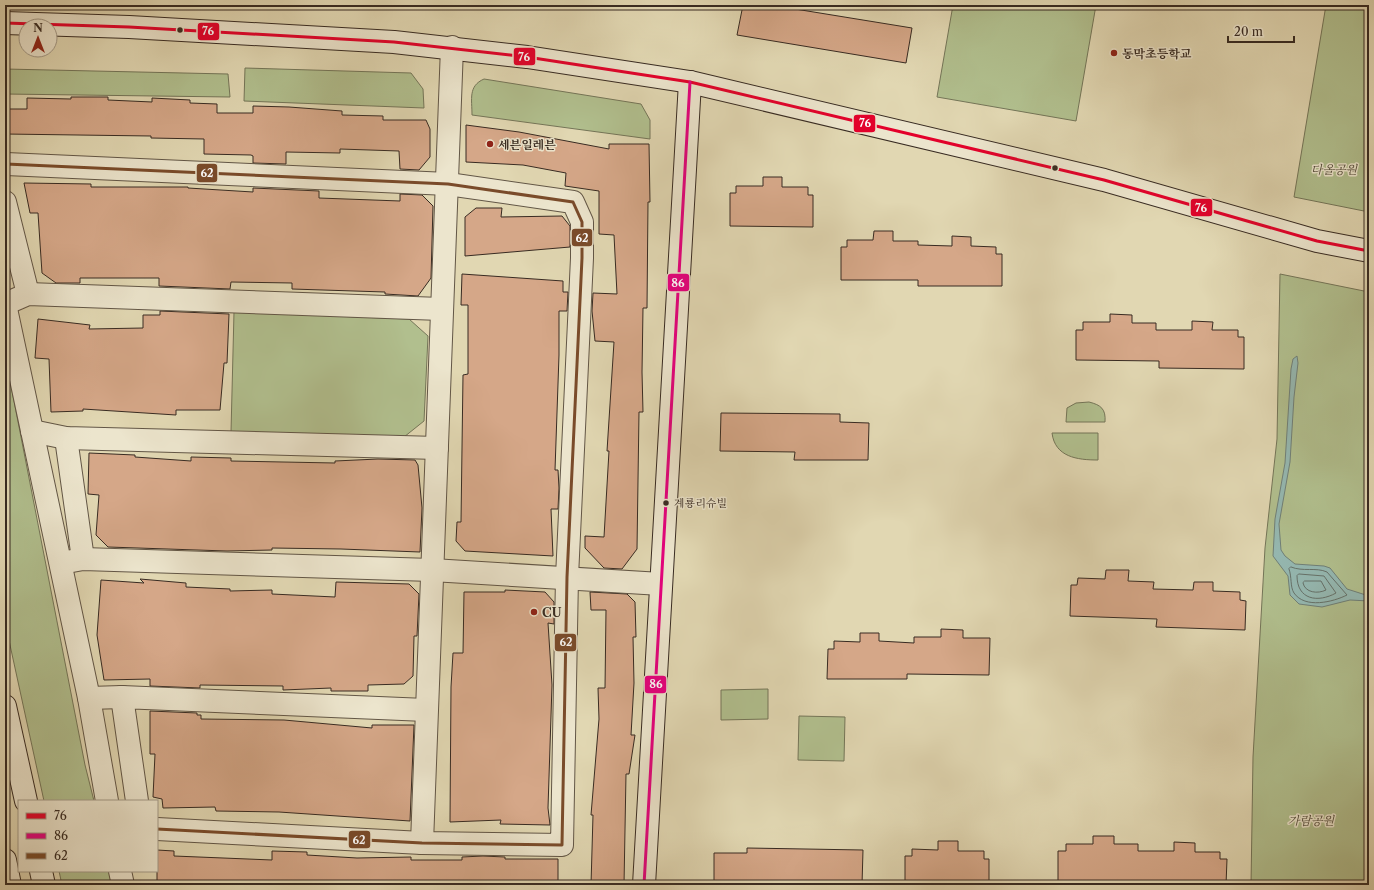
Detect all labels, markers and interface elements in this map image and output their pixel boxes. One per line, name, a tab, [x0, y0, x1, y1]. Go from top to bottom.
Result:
north arrow	[18, 18, 58, 58]
scale bar	[1228, 18, 1294, 44]
text: N	[33, 21, 43, 35]
line badge: 76	[197, 22, 220, 41]
text: 76	[202, 24, 214, 38]
text: 20 m	[1234, 24, 1263, 39]
unlabelled marker	[175, 25, 185, 35]
place label: 동막초등학교	[1122, 46, 1192, 61]
line badge: 76	[513, 47, 536, 66]
marker: 동막초등학교	[1109, 48, 1119, 58]
text: 76	[518, 50, 530, 64]
line badge: 76	[853, 114, 876, 133]
text: 76	[859, 116, 871, 130]
place label: 세븐일레븐	[498, 137, 556, 152]
marker: 세븐일레븐	[485, 139, 495, 149]
park label: 다올공원	[1311, 162, 1359, 177]
line badge: 62	[196, 163, 218, 183]
unlabelled marker	[1050, 163, 1060, 173]
text: 62	[200, 166, 214, 180]
line badge: 76	[1190, 198, 1213, 217]
text: 76	[1195, 201, 1207, 215]
line badge: 62	[571, 228, 593, 247]
text: 62	[575, 231, 589, 245]
line badge: 86	[667, 273, 690, 292]
text: 86	[671, 276, 685, 290]
place label: 계룡리슈빌	[674, 496, 727, 510]
marker: 계룡리슈빌	[661, 498, 671, 508]
place label: CU	[542, 605, 562, 620]
marker: CU	[529, 607, 539, 617]
line badge: 62	[554, 633, 577, 652]
text: 62	[559, 635, 573, 649]
line badge: 86	[644, 675, 667, 694]
text: 86	[649, 677, 663, 691]
legend	[18, 800, 158, 872]
text: 76	[54, 808, 67, 823]
park label: 가람공원	[1288, 813, 1336, 828]
text: 86	[54, 828, 68, 843]
line badge: 62	[348, 830, 371, 849]
text: 62	[352, 833, 366, 847]
text: 62	[54, 848, 68, 863]

